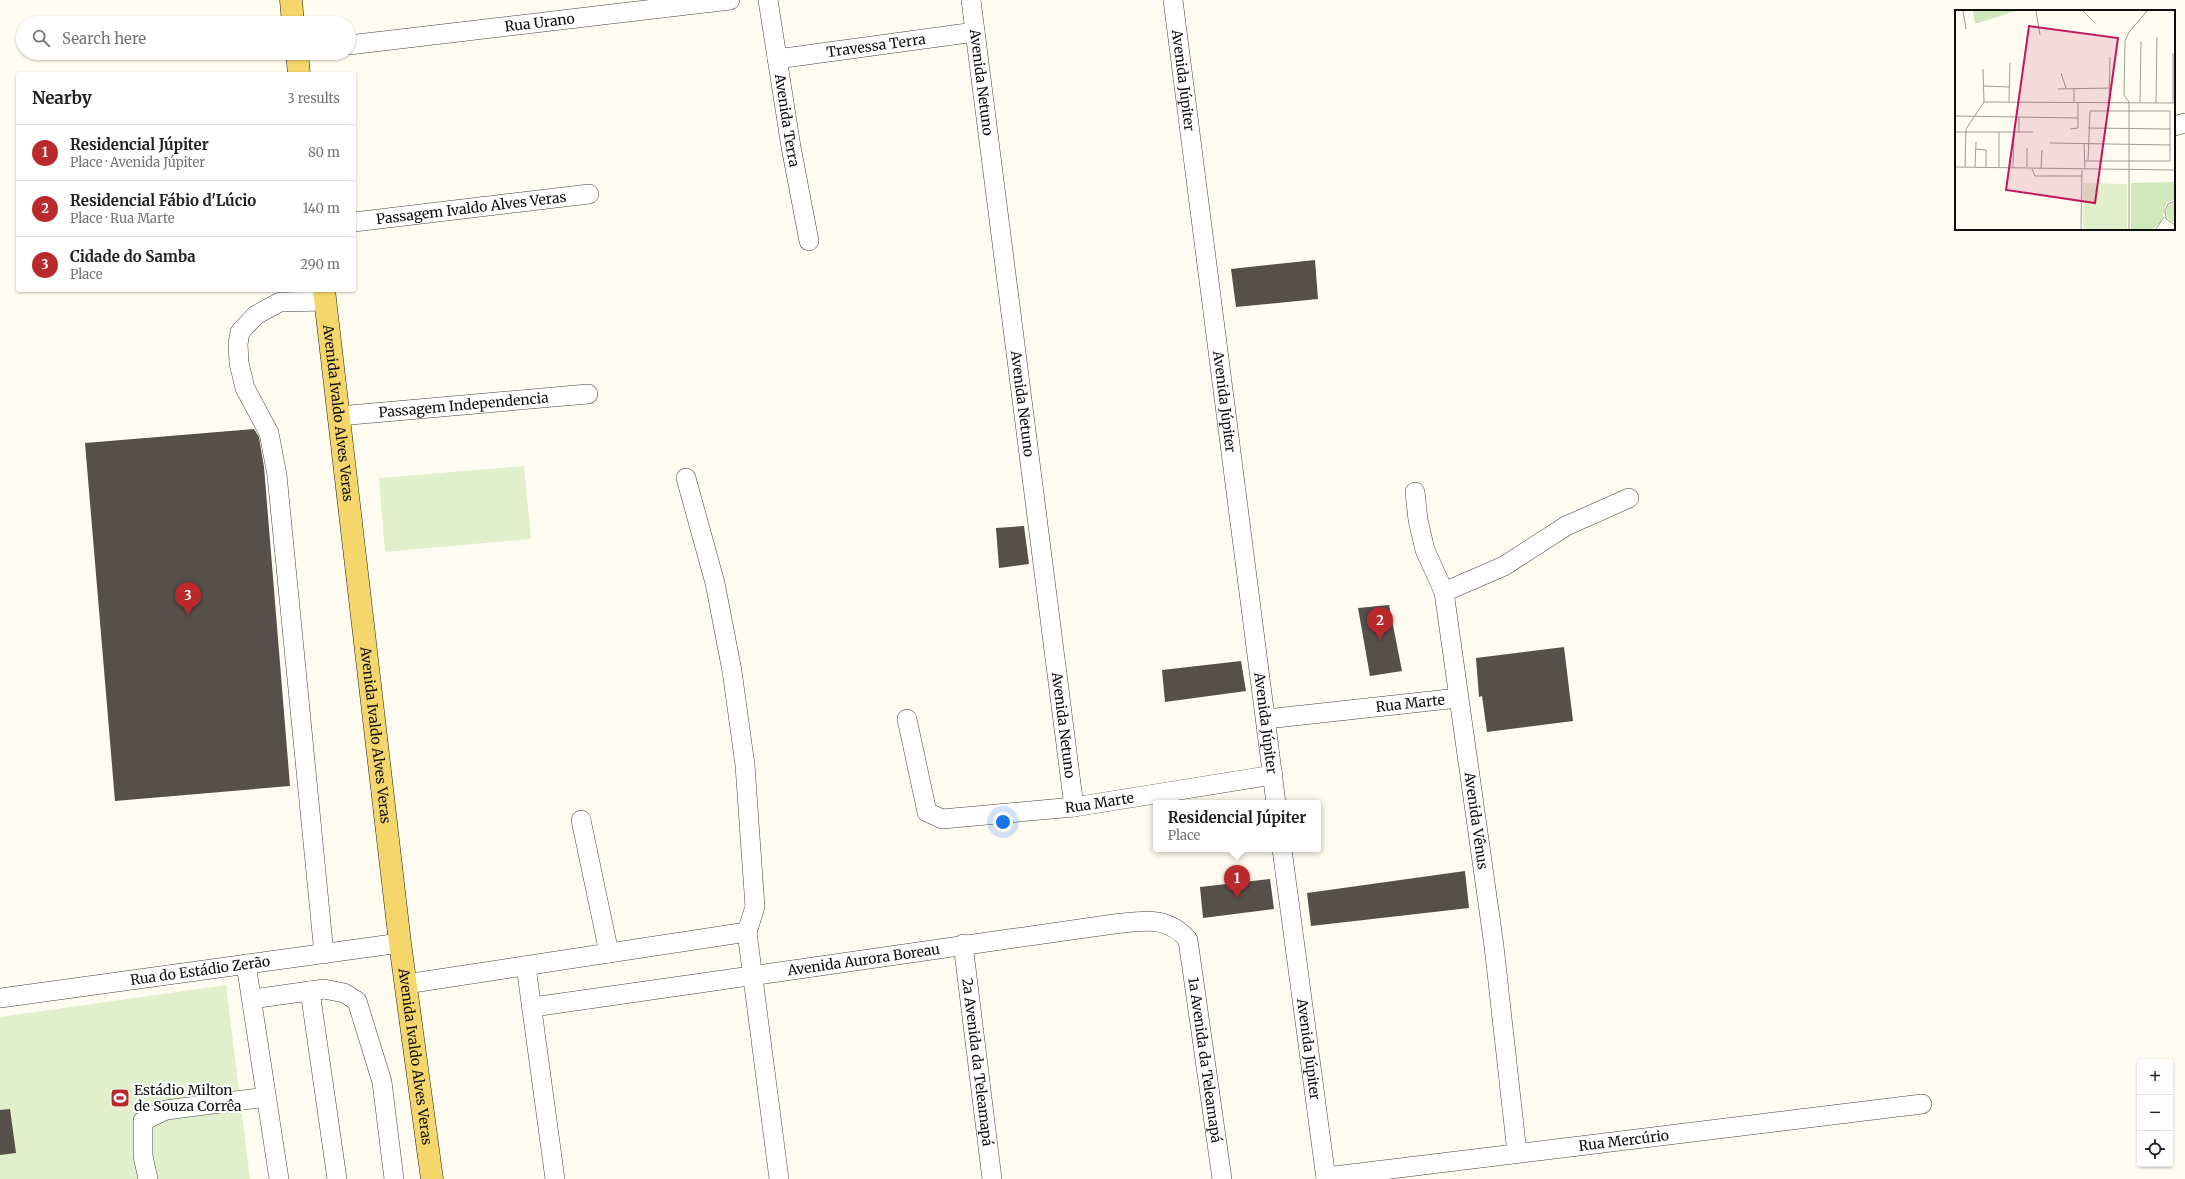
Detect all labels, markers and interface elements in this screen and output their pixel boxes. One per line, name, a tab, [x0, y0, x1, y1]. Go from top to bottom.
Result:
street label: Rua Urano	[504, 9, 576, 36]
inset map	[1955, 10, 2175, 230]
search box	[16, 16, 356, 60]
icon: search	[30, 27, 52, 49]
street label: Avenida Netuno	[966, 27, 997, 137]
street label: Avenida Júpiter	[1168, 27, 1199, 132]
text: Search here	[62, 29, 146, 48]
street label: Travessa Terra	[825, 30, 927, 61]
street label: Avenida Terra	[771, 72, 804, 169]
text: Nearby	[32, 87, 92, 109]
text: 3 results	[287, 90, 340, 107]
text: Residencial Júpiter	[70, 135, 209, 154]
text: 1	[42, 144, 48, 161]
text: 80 m	[308, 144, 340, 161]
text: Place · Avenida Júpiter	[70, 154, 205, 171]
street label: Passagem Ivaldo Alves Veras	[375, 188, 567, 228]
text: Residencial Fábio d'Lúcio	[70, 191, 256, 210]
text: 2	[41, 200, 49, 217]
text: 140 m	[303, 200, 340, 217]
text: Place · Rua Marte	[70, 210, 175, 227]
text: Cidade do Samba	[70, 247, 196, 266]
text: 3	[41, 256, 49, 273]
text: 290 m	[300, 256, 340, 273]
text: Place	[70, 266, 103, 283]
street label: Avenida Ivaldo Alves Veras	[319, 323, 358, 503]
street label: Avenida Netuno	[1007, 348, 1038, 458]
street label: Avenida Júpiter	[1209, 349, 1240, 454]
street label: Passagem Independencia	[378, 388, 550, 421]
pin: 3	[175, 582, 201, 615]
pin: 2	[1367, 607, 1393, 640]
street label: Avenida Ivaldo Alves Veras	[356, 645, 395, 825]
street label: Avenida Netuno	[1048, 670, 1079, 779]
street label: Avenida Júpiter	[1250, 670, 1281, 775]
street label: Rua Marte	[1375, 691, 1446, 716]
street label: Avenida Vênus	[1460, 770, 1492, 871]
street label: Rua Marte	[1064, 789, 1135, 817]
popup	[1153, 800, 1321, 852]
text: Residencial Júpiter	[1168, 808, 1306, 827]
your location	[993, 812, 1013, 832]
text: Place	[1168, 827, 1200, 844]
pin: 1	[1224, 865, 1250, 898]
street label: Avenida Aurora Boreau	[785, 940, 941, 980]
street label: Rua do Estádio Zerão	[129, 952, 271, 989]
street label: Avenida Ivaldo Alves Veras	[394, 966, 436, 1146]
street label: 1a Avenida da Teleamapá	[1184, 976, 1226, 1145]
street label: 2a Avenida da Teleamapá	[958, 977, 997, 1148]
street label: Avenida Júpiter	[1293, 996, 1324, 1101]
map controls	[2137, 1059, 2173, 1167]
button: +	[2137, 1059, 2173, 1095]
place label: Estádio Milton de Souza Corrêa	[134, 1081, 242, 1115]
sports icon: Estádio Milton de Souza Corrêa	[109, 1087, 131, 1109]
button: −	[2137, 1095, 2173, 1131]
street label: Rua Mercúrio	[1578, 1126, 1670, 1155]
button: locate	[2137, 1131, 2173, 1167]

